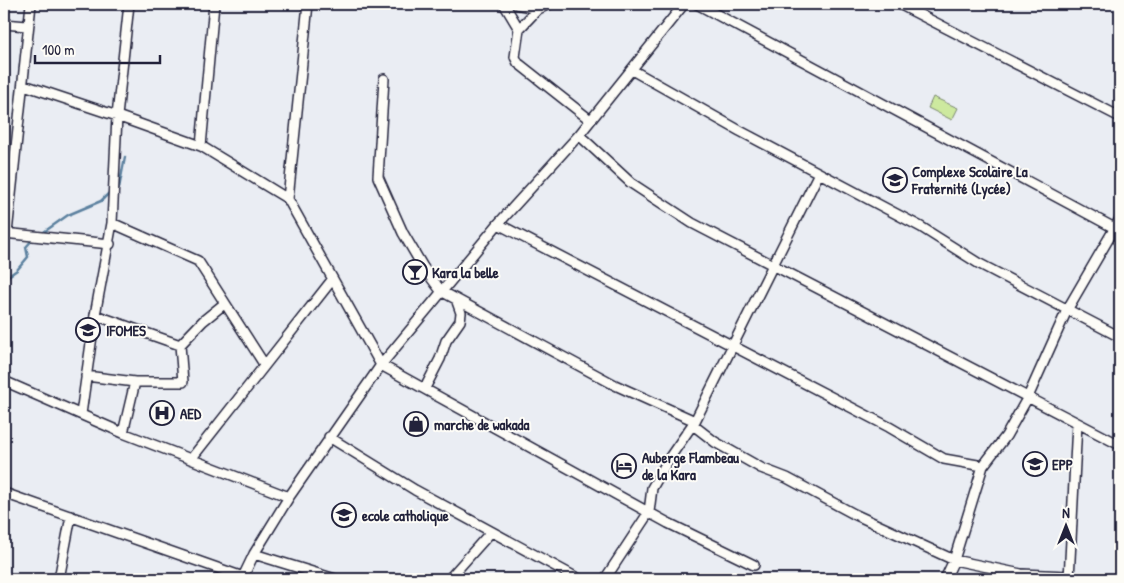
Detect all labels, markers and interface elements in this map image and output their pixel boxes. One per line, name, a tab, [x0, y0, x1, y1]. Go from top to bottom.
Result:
scale bar	[35, 32, 160, 64]
text: 100 m	[42, 39, 75, 60]
place label: Complexe Scolaire La Fraternité (Lycée)	[911, 161, 1028, 200]
school or university icon: Complexe Scolaire La Fraternité (Lycée)	[882, 167, 908, 193]
bar icon: Kara la belle	[402, 259, 428, 285]
place label: Kara la belle	[432, 262, 499, 283]
school or university icon: IFOMES	[75, 317, 101, 343]
place label: IFOMES	[106, 320, 146, 341]
hospital icon: AED	[149, 400, 175, 426]
place label: AED	[180, 403, 202, 424]
shop icon: marche de wakada	[403, 411, 429, 437]
place label: marche de wakada	[434, 414, 529, 435]
place label: Auberge Flambeau de la Kara	[642, 447, 740, 485]
school or university icon: EPP	[1022, 451, 1048, 477]
hotel icon: Auberge Flambeau de la Kara	[611, 453, 637, 479]
place label: EPP	[1052, 454, 1073, 475]
north arrow	[1042, 500, 1092, 550]
school or university icon: ecole catholique	[331, 502, 357, 528]
text: N	[1062, 503, 1070, 522]
place label: ecole catholique	[362, 505, 449, 527]

